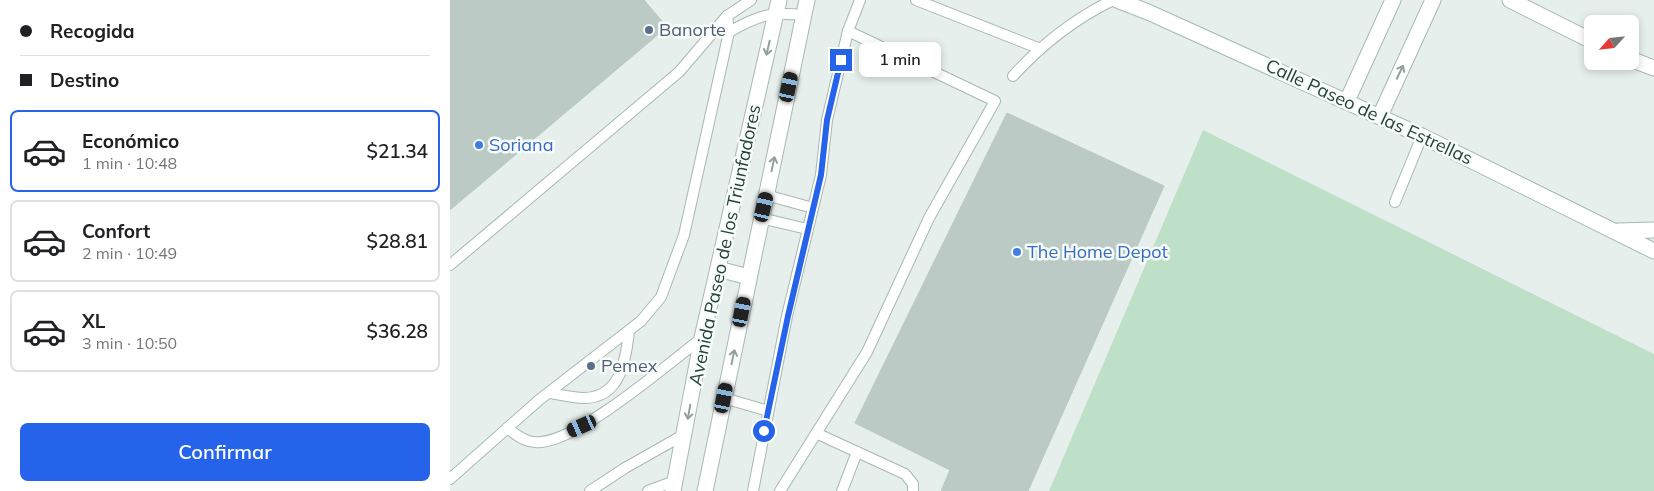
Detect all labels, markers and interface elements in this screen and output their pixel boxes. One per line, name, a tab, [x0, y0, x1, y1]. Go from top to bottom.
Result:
north arrow	[1584, 15, 1639, 70]
map controls	[1584, 15, 1639, 70]
place label: Banorte	[659, 18, 726, 41]
text: Recogida	[50, 19, 134, 43]
marker: Banorte	[643, 24, 655, 36]
one-way arrow	[763, 39, 772, 55]
callout: 1 min	[858, 42, 941, 78]
route end	[830, 49, 852, 71]
text: 1 min	[879, 49, 921, 69]
street label: Calle Paseo de las Estrellas	[1262, 53, 1476, 170]
one-way arrow	[1396, 65, 1406, 80]
text: Destino	[50, 68, 119, 92]
car	[778, 71, 799, 103]
street label: Avenida Paseo de los Triunfadores	[683, 102, 766, 387]
icon: car	[22, 129, 67, 174]
text: Económico	[82, 129, 179, 153]
place label: Soriana	[489, 133, 553, 156]
text: $21.34	[366, 139, 428, 163]
marker: Soriana	[473, 139, 485, 151]
text: 1 min · 10:48	[82, 153, 177, 173]
one-way arrow	[769, 157, 778, 173]
car	[753, 191, 774, 223]
icon: car	[22, 219, 67, 264]
text: Confort	[82, 219, 150, 243]
text: $28.81	[366, 229, 428, 253]
place label: The Home Depot	[1027, 240, 1168, 263]
text: 2 min · 10:49	[82, 243, 177, 263]
marker: The Home Depot	[1011, 246, 1023, 258]
car	[731, 296, 752, 328]
icon: car	[22, 309, 67, 354]
text: XL	[82, 309, 105, 333]
text: $36.28	[366, 319, 428, 343]
text: 3 min · 10:50	[82, 333, 177, 353]
one-way arrow	[728, 350, 738, 366]
place label: Pemex	[601, 354, 658, 377]
marker: Pemex	[585, 360, 597, 372]
car	[713, 382, 734, 414]
one-way arrow	[684, 403, 693, 419]
car	[565, 413, 598, 439]
route start	[753, 420, 775, 442]
button: Confirmar	[20, 423, 430, 481]

